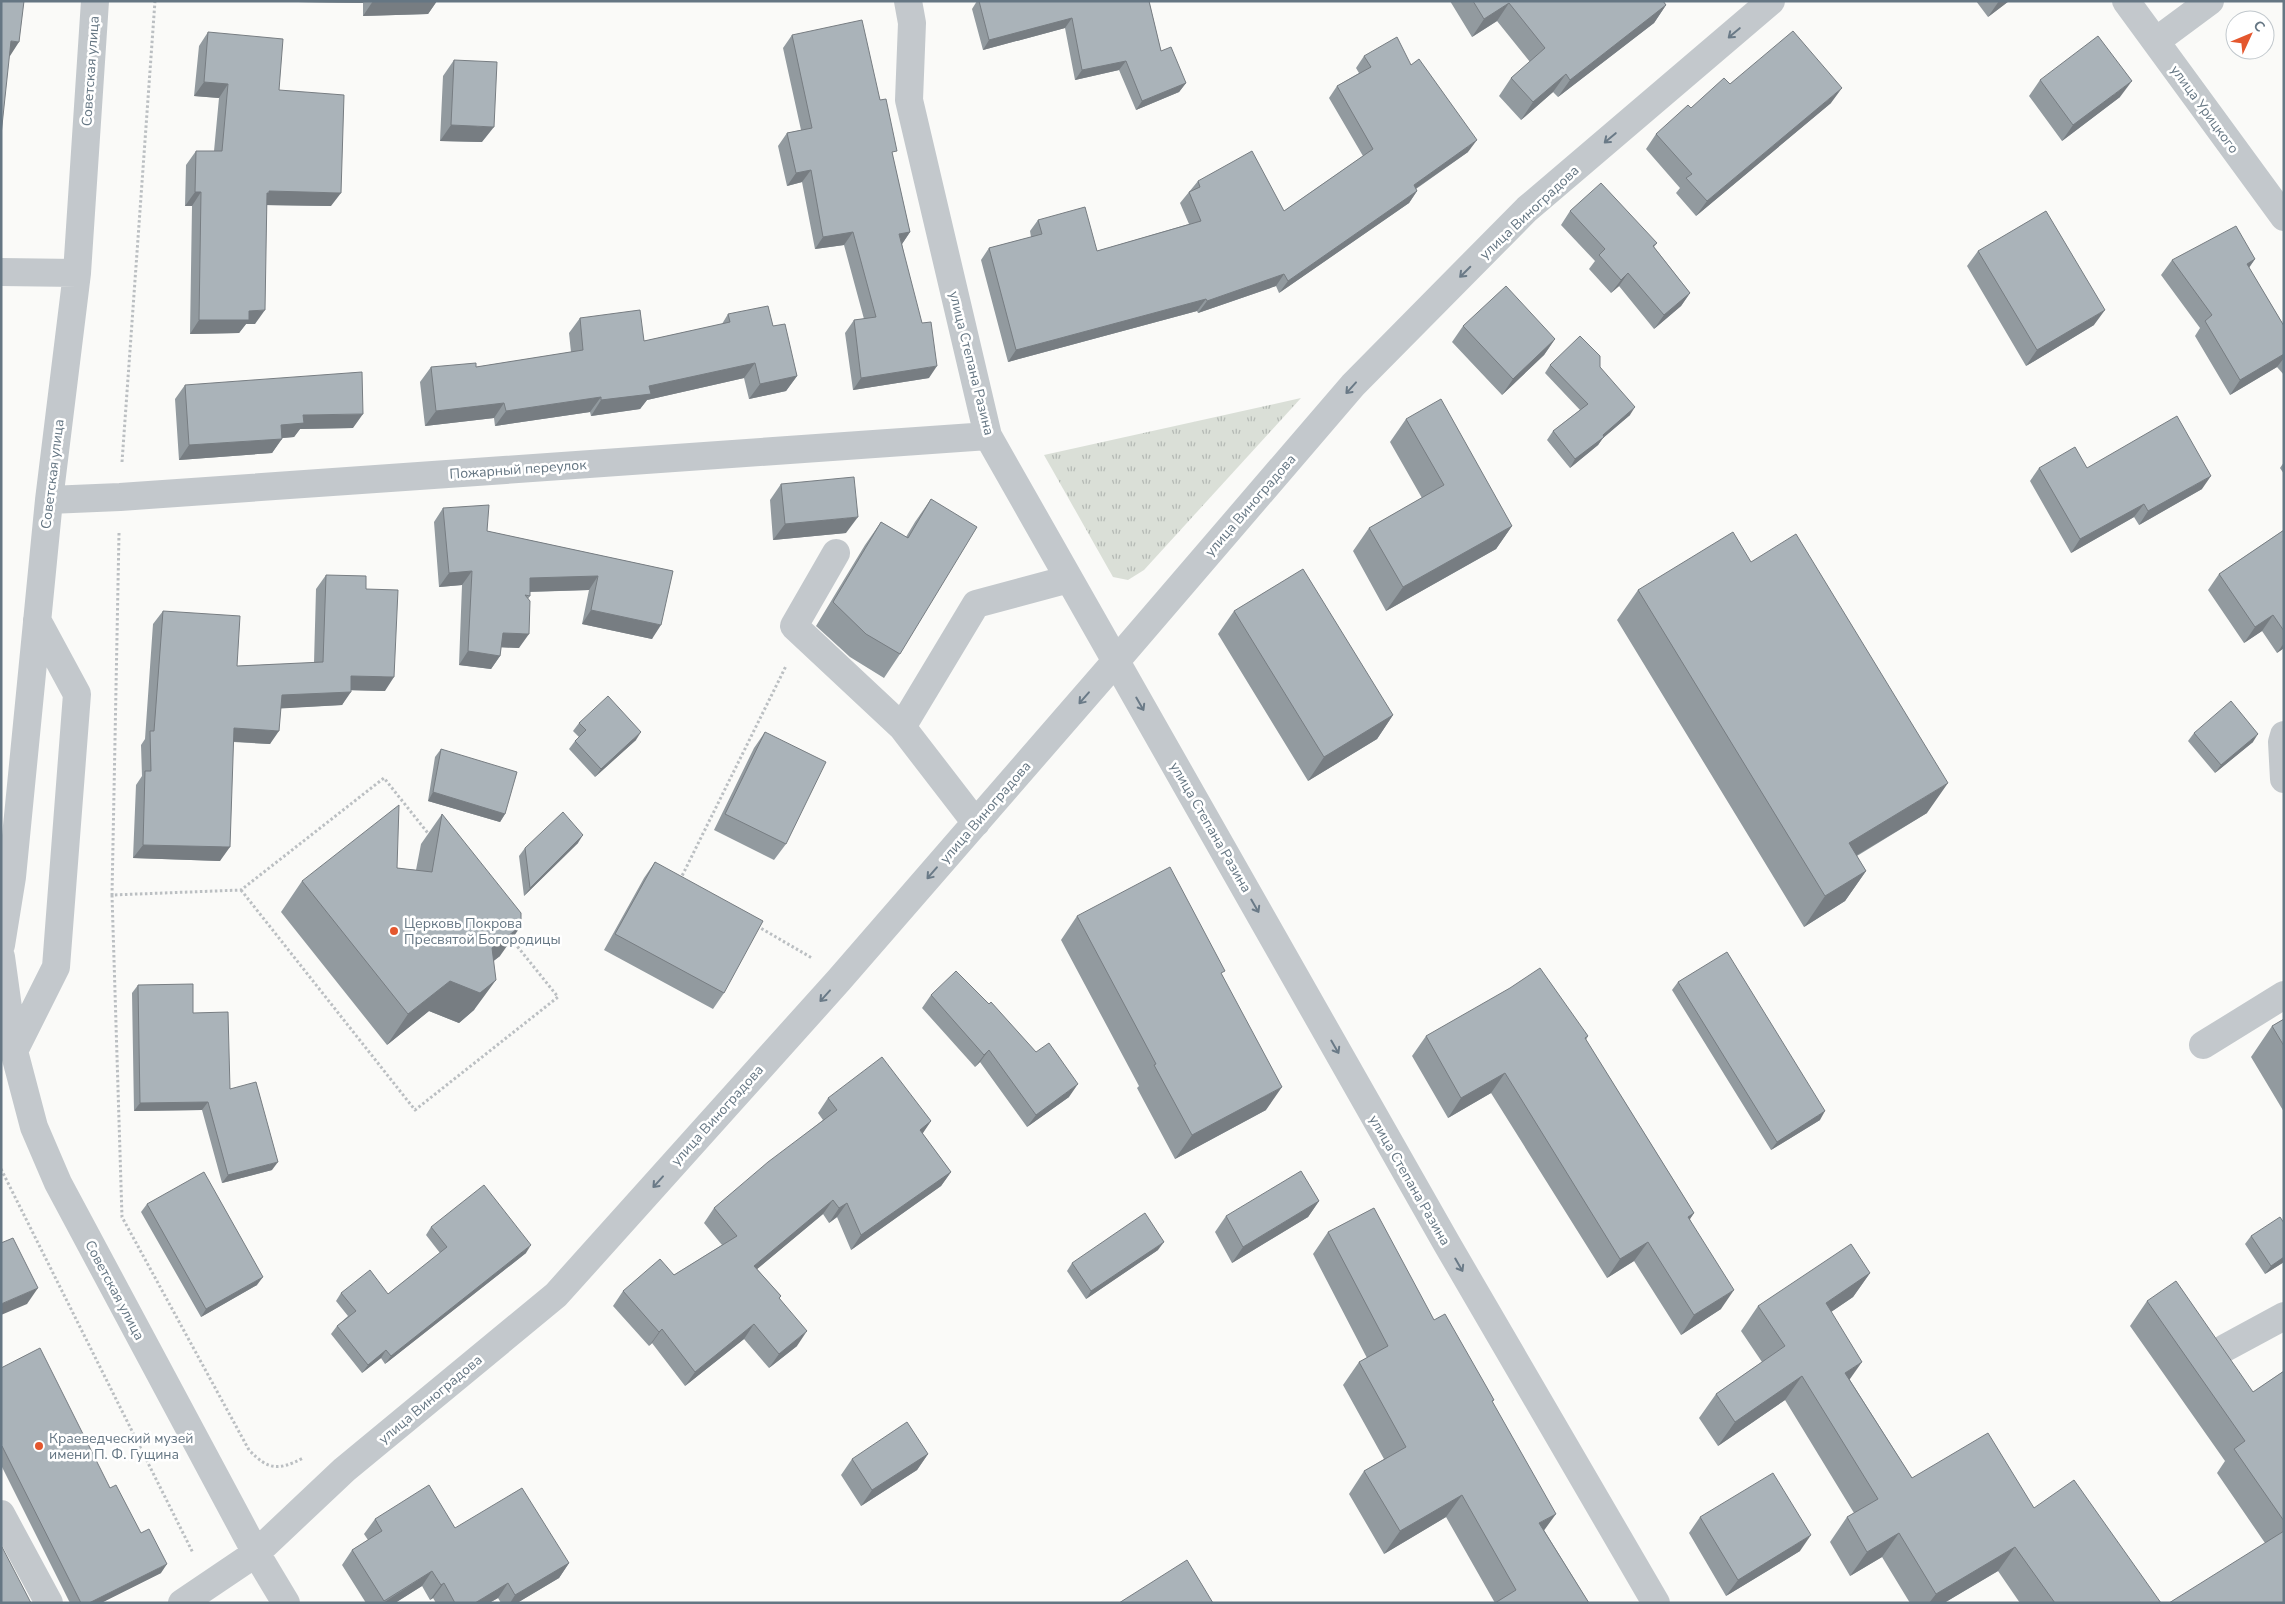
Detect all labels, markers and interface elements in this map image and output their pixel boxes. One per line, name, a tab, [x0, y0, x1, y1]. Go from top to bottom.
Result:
north arrow	[2225, 10, 2275, 60]
street label: Советская улица	[77, 15, 104, 127]
text: С	[2249, 16, 2269, 37]
one-way arrow	[1728, 27, 1741, 38]
street label: улица Урицкого	[2166, 61, 2243, 157]
one-way arrow	[1604, 133, 1617, 144]
street label: улица Виноградова	[1475, 161, 1583, 264]
one-way arrow	[1459, 266, 1471, 278]
street label: улица Степана Разина	[944, 289, 999, 437]
one-way arrow	[1345, 381, 1357, 394]
street label: Советская улица	[36, 418, 69, 530]
street label: улица Виноградова	[1201, 450, 1300, 561]
street label: Пожарный переулок	[449, 455, 588, 484]
one-way arrow	[1079, 691, 1090, 704]
one-way arrow	[1136, 696, 1146, 710]
street label: улица Виноградова	[936, 757, 1035, 868]
street label: улица Степана Разина	[1165, 758, 1256, 896]
one-way arrow	[926, 867, 937, 880]
one-way arrow	[1250, 898, 1260, 913]
place label: Церковь Покрова Пресвятой Богородицы	[404, 914, 561, 949]
marker: Церковь Покрова Пресвятой Богородицы	[388, 925, 400, 937]
one-way arrow	[819, 989, 831, 1002]
one-way arrow	[1331, 1040, 1341, 1054]
street label: улица Виноградова	[667, 1061, 768, 1170]
street label: улица Степана Разина	[1364, 1111, 1455, 1249]
one-way arrow	[652, 1175, 664, 1188]
street label: Советская улица	[80, 1237, 149, 1343]
one-way arrow	[1454, 1257, 1464, 1271]
street label: улица Виноградова	[375, 1350, 486, 1448]
place label: Краеведческий музей имени П. Ф. Гущина	[49, 1429, 193, 1464]
marker: Краеведческий музей имени П. Ф. Гущина	[33, 1440, 45, 1452]

